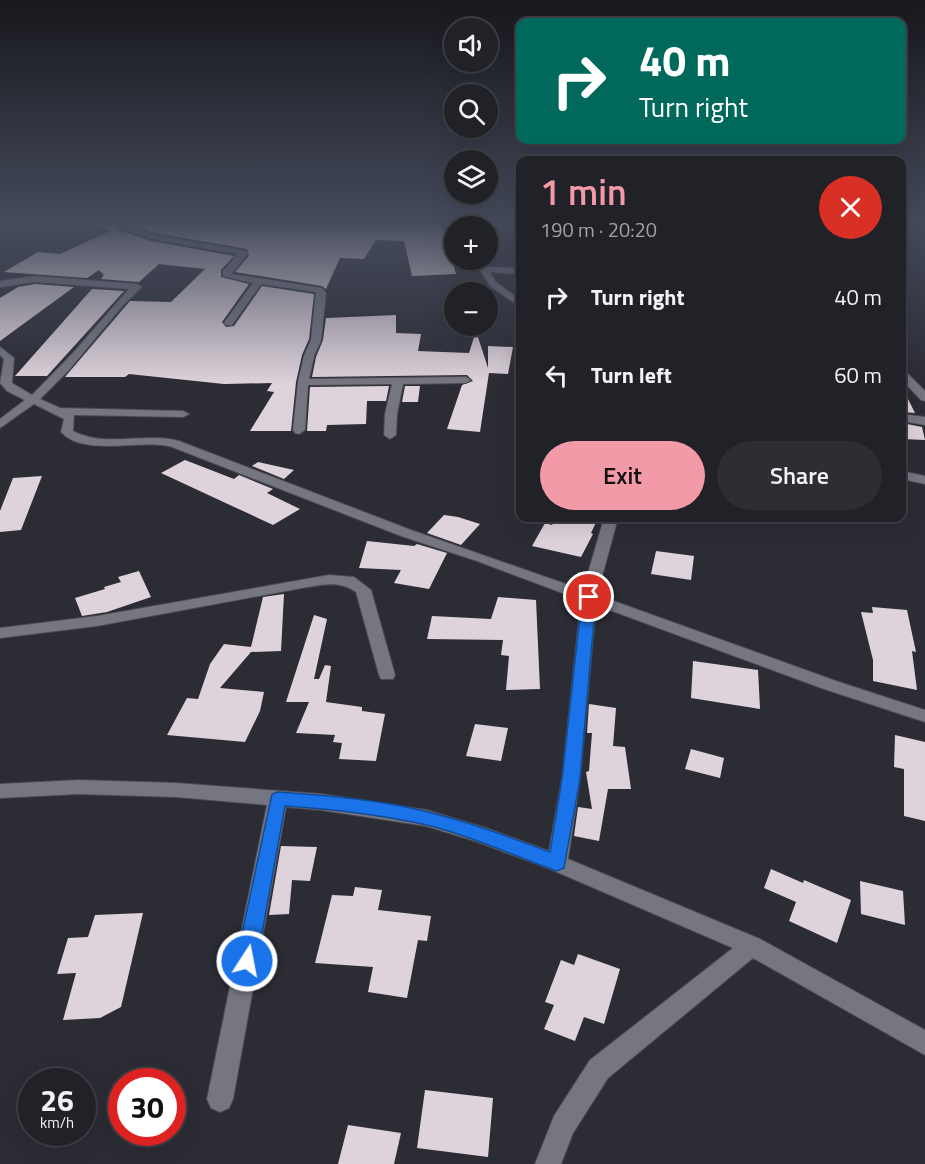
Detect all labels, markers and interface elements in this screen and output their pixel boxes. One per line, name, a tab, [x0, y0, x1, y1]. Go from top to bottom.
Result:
map controls	[444, 18, 498, 336]
button: sound	[444, 18, 498, 72]
text: 40 m	[639, 28, 731, 92]
icon: right	[540, 42, 618, 120]
button: search	[444, 84, 498, 138]
text: Turn right	[639, 86, 748, 127]
button: layers	[444, 150, 498, 204]
text: 1 min	[540, 164, 627, 219]
button: close	[819, 176, 882, 239]
text: 190 m · 20:20	[540, 214, 657, 245]
button: +	[444, 216, 498, 270]
text: Turn right	[591, 280, 685, 314]
text: 40 m	[834, 280, 882, 314]
icon: right	[540, 281, 573, 314]
button: −	[444, 282, 498, 336]
text: Turn left	[591, 358, 672, 392]
text: 60 m	[834, 358, 882, 392]
icon: left	[540, 359, 573, 392]
button: Exit	[540, 441, 705, 510]
button: Share	[717, 441, 882, 510]
pin	[563, 571, 614, 622]
icon: arrive	[572, 580, 605, 613]
position arrow	[215, 929, 279, 993]
speed limit sign: 30	[108, 1068, 186, 1146]
text: 26	[40, 1077, 74, 1123]
text: km/h	[40, 1111, 74, 1134]

